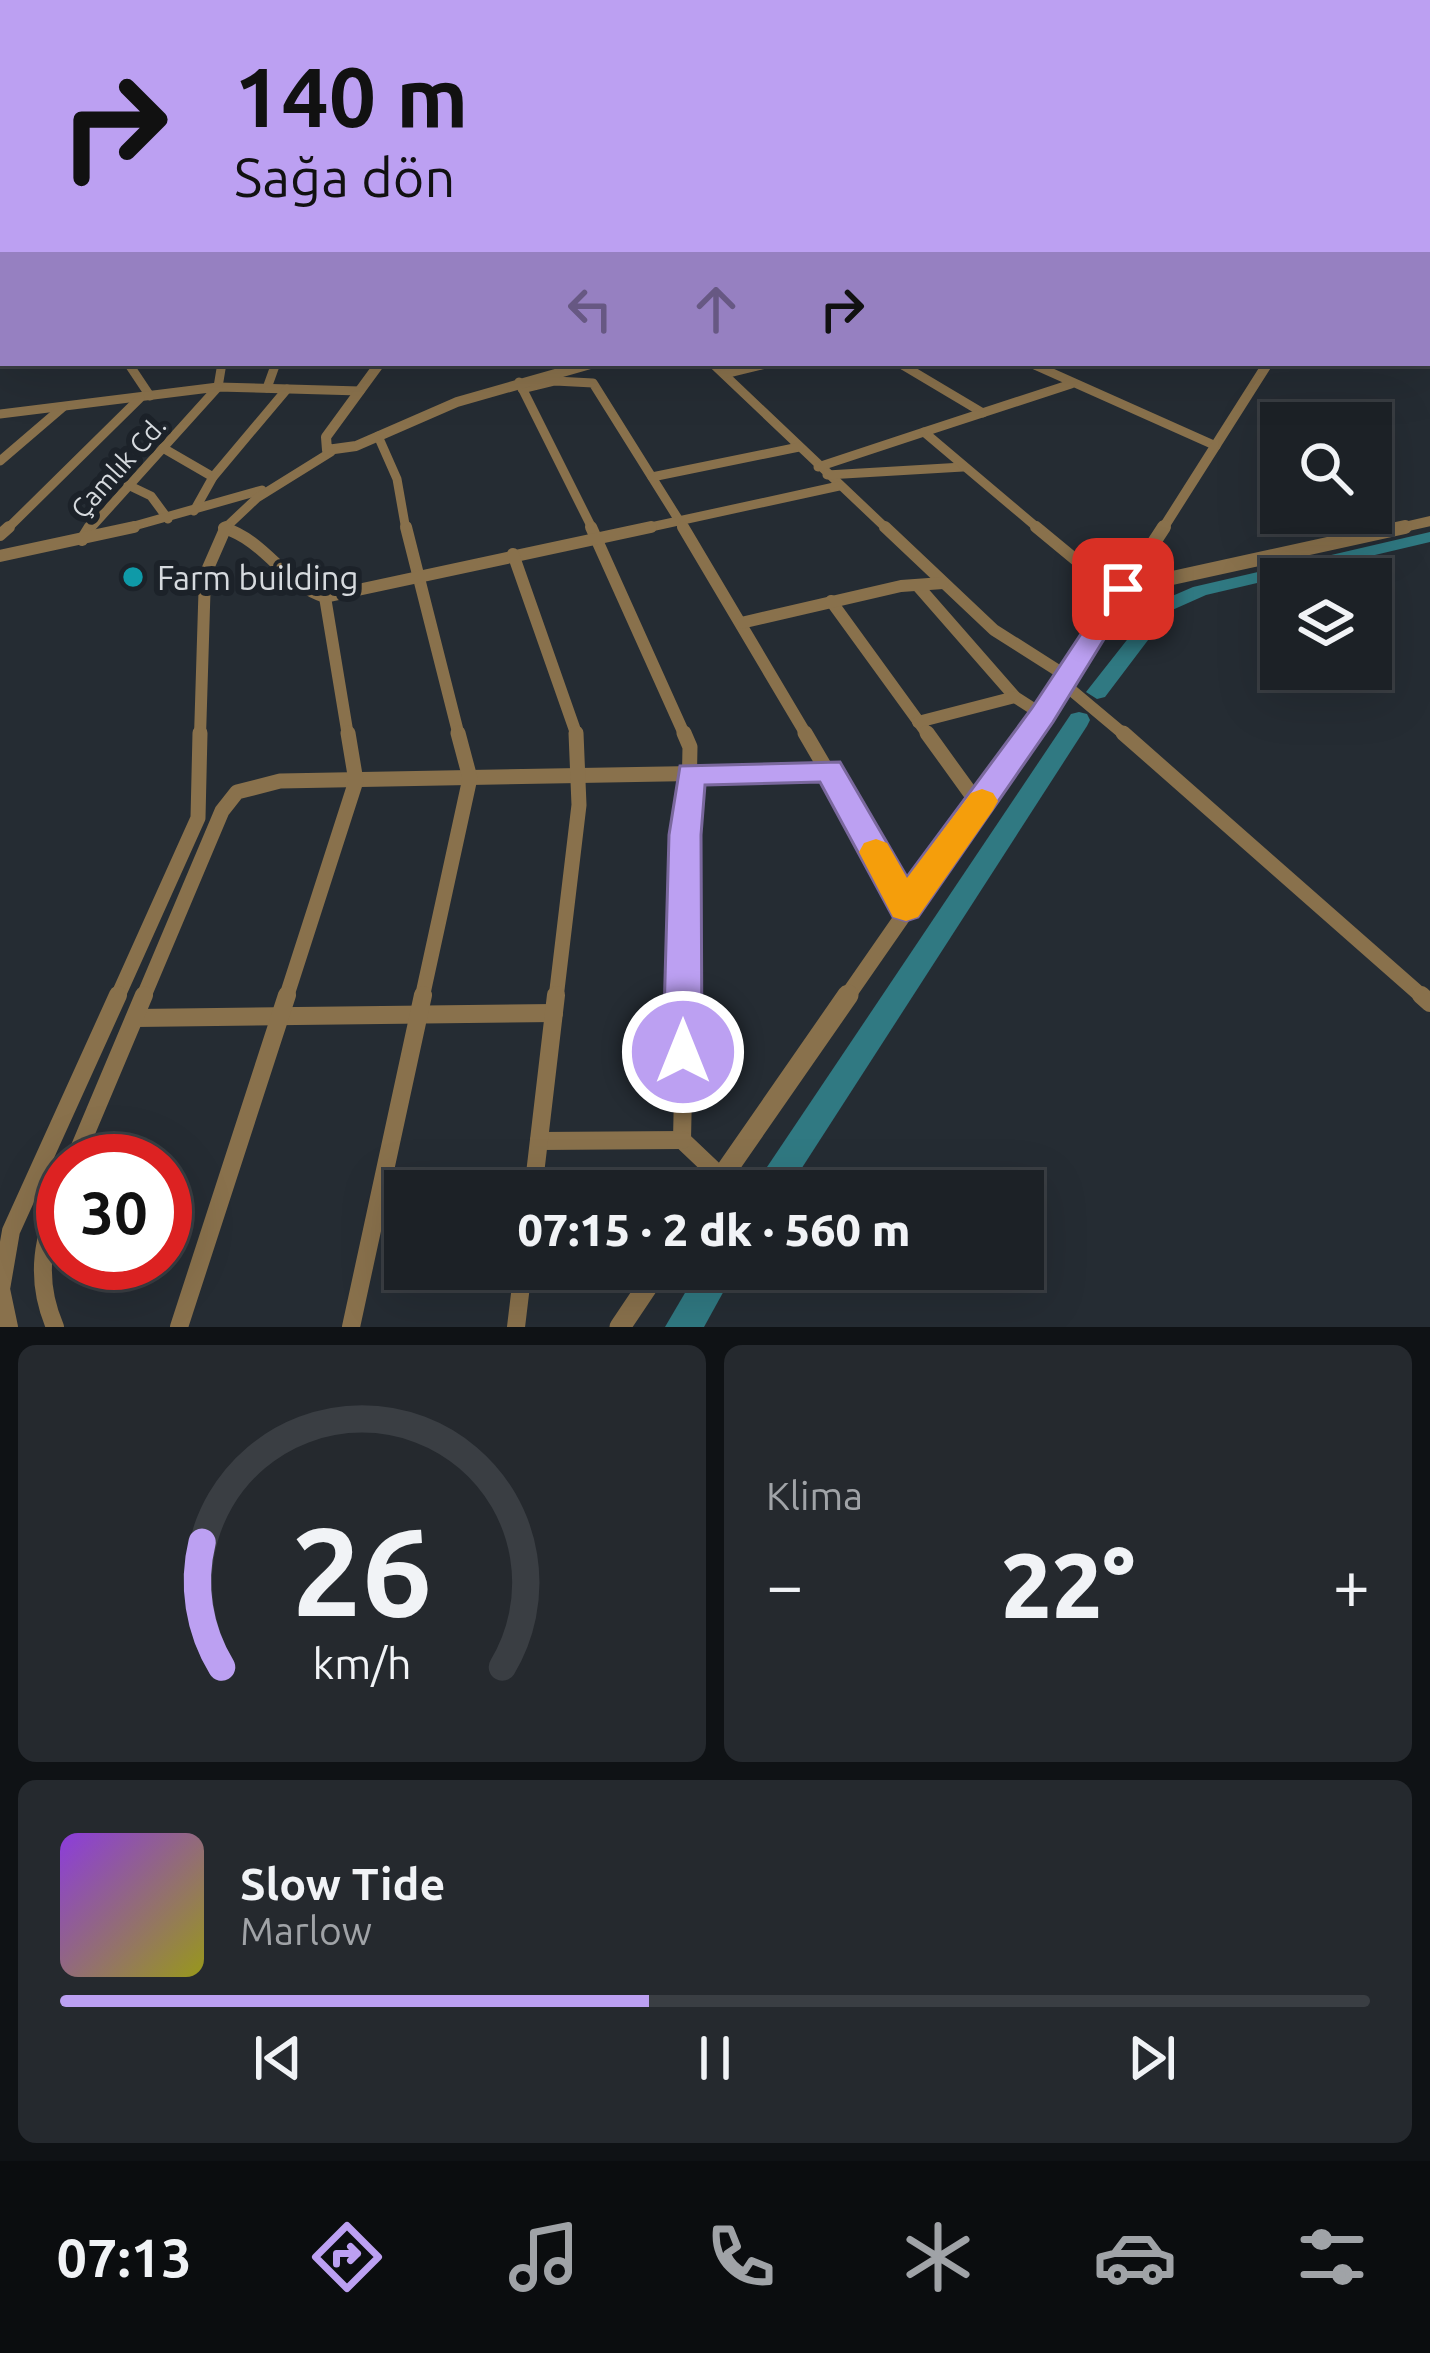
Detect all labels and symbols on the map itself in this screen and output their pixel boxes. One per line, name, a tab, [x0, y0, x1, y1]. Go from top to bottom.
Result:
street label: Çamlık Cd.	[65, 410, 171, 524]
pin	[1072, 538, 1174, 640]
place label: Farm building	[157, 559, 359, 596]
marker: Farm building	[120, 564, 146, 590]
position arrow	[620, 989, 746, 1115]
speed limit sign: 30	[36, 1134, 192, 1290]

